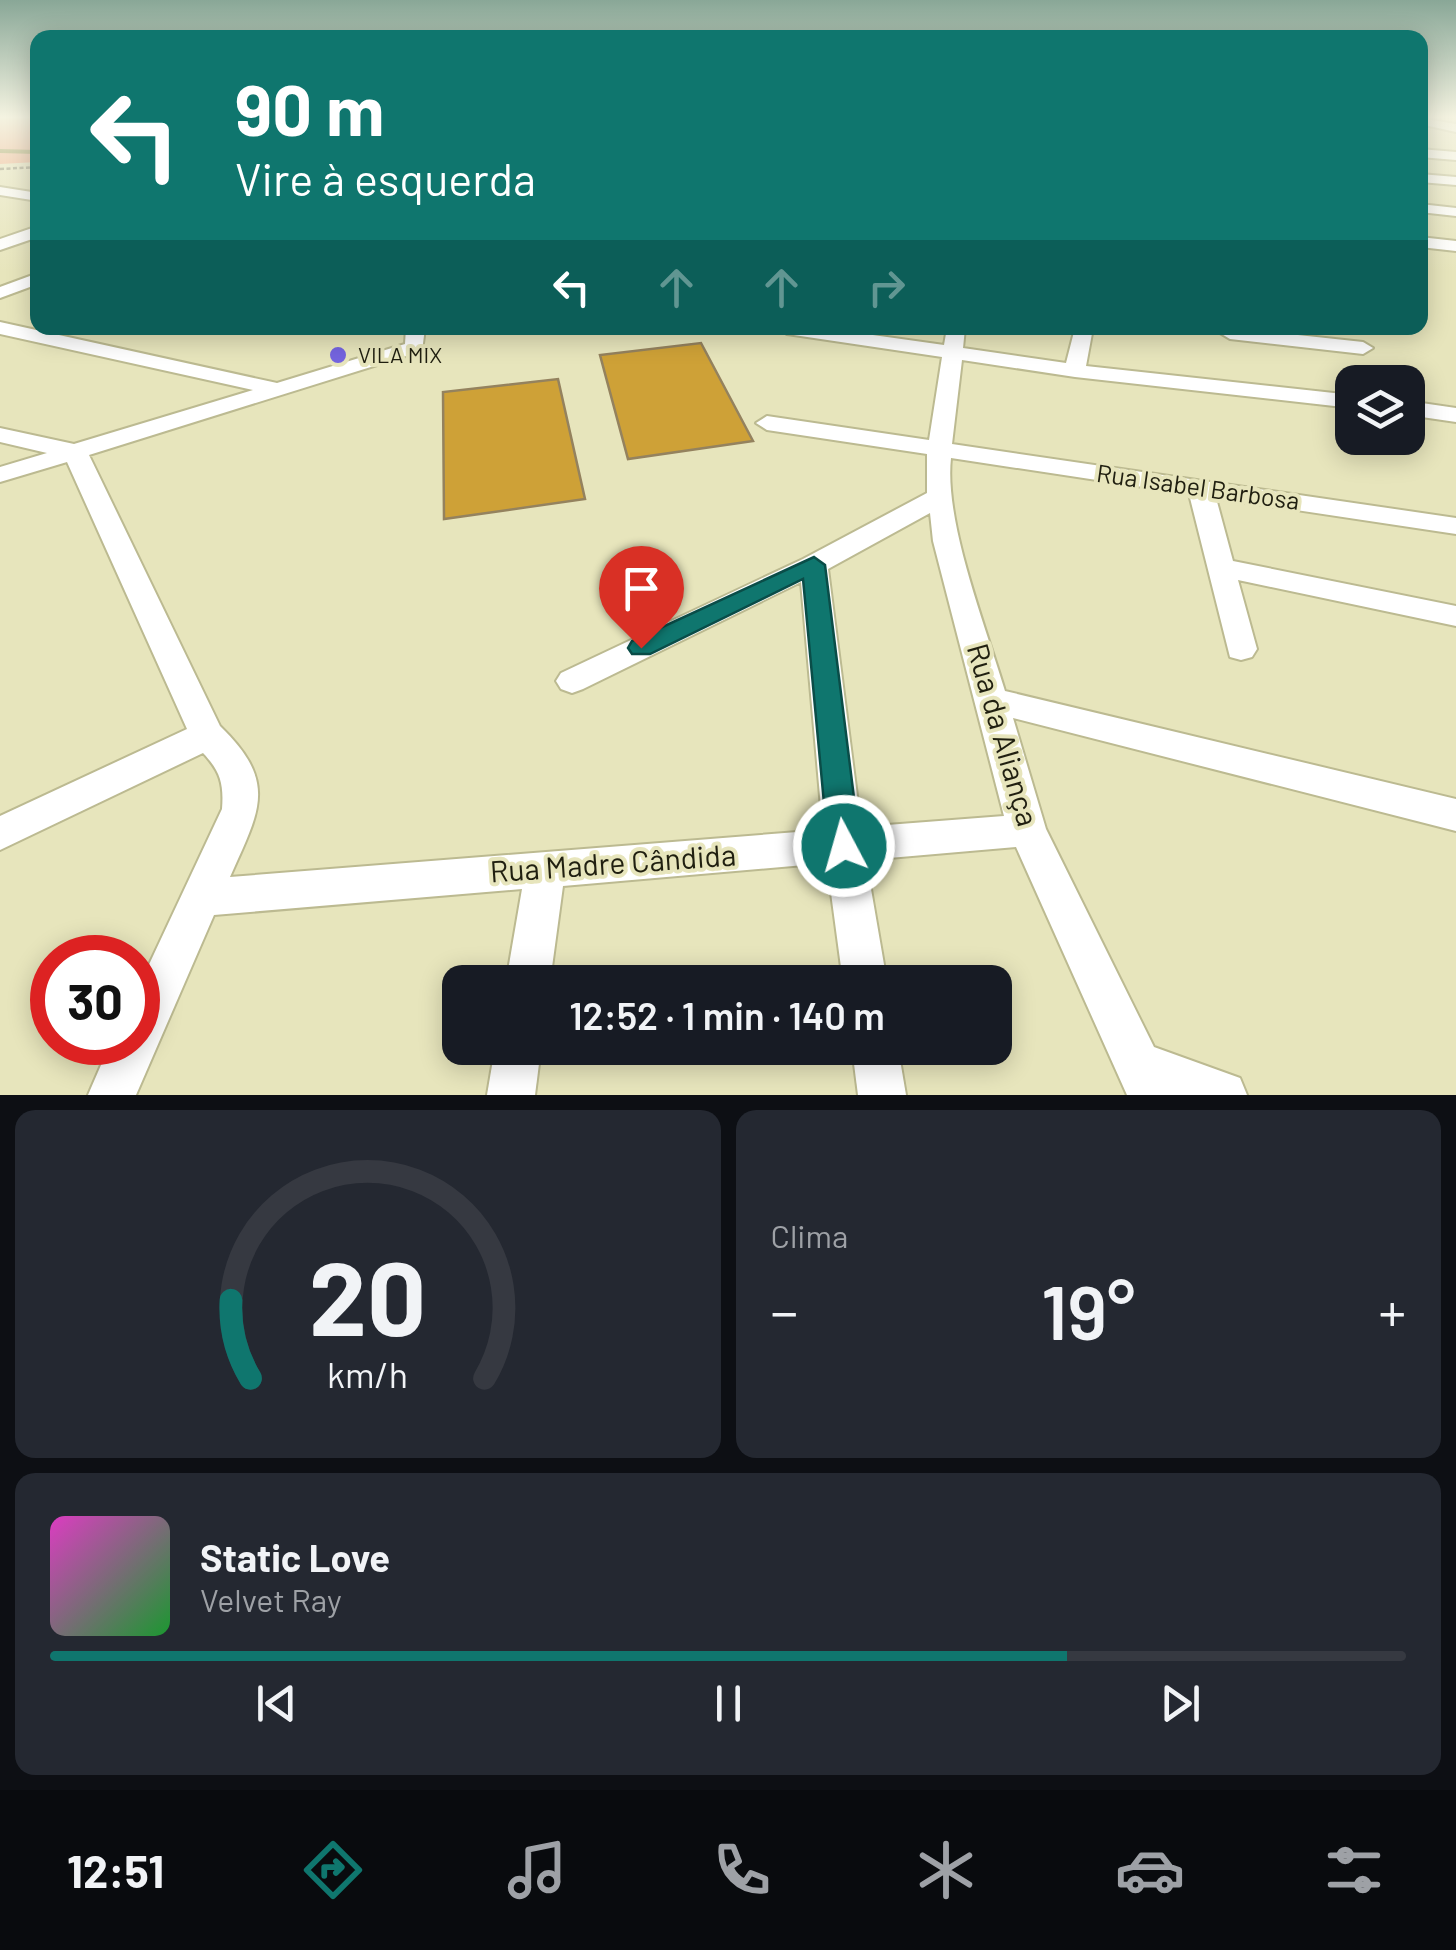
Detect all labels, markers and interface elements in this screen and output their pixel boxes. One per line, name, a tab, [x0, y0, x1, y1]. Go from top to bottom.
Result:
text: 90 m	[235, 66, 385, 150]
icon: left	[70, 70, 200, 200]
text: Vire à esquerda	[235, 151, 536, 205]
icon: left	[544, 260, 599, 315]
icon: ahead	[649, 260, 704, 315]
icon: ahead	[754, 260, 809, 315]
icon: right	[859, 260, 914, 315]
place label: VILA MIX	[358, 341, 442, 367]
marker: VILA MIX	[327, 344, 349, 366]
map controls	[1335, 365, 1425, 455]
button: layers	[1335, 365, 1425, 455]
street label: Rua Isabel Barbosa	[1095, 457, 1302, 515]
pin	[599, 546, 684, 649]
icon: arrive	[614, 561, 669, 616]
street label: Rua da Aliança	[961, 639, 1047, 830]
position arrow	[792, 794, 896, 898]
street label: Rua Madre Cândida	[489, 835, 737, 889]
speed limit sign: 30	[30, 935, 160, 1065]
text: 12:52 · 1 min · 140 m	[569, 992, 885, 1038]
text: Clima	[771, 1216, 848, 1254]
text: 20	[309, 1232, 427, 1357]
text: 19°	[1041, 1265, 1135, 1355]
text: −	[771, 1277, 798, 1343]
text: +	[1378, 1277, 1406, 1343]
text: km/h	[327, 1352, 408, 1395]
text: Static Love	[200, 1534, 390, 1580]
text: Velvet Ray	[200, 1580, 342, 1618]
icon: previous	[249, 1676, 304, 1731]
icon: pause	[701, 1676, 756, 1731]
icon: next	[1153, 1676, 1208, 1731]
icon: directions	[298, 1835, 368, 1905]
icon: music	[502, 1835, 572, 1905]
icon: phone	[707, 1835, 777, 1905]
icon: climate	[911, 1835, 981, 1905]
icon: car	[1115, 1835, 1185, 1905]
icon: filters	[1319, 1835, 1389, 1905]
text: 12:51	[67, 1843, 164, 1897]

